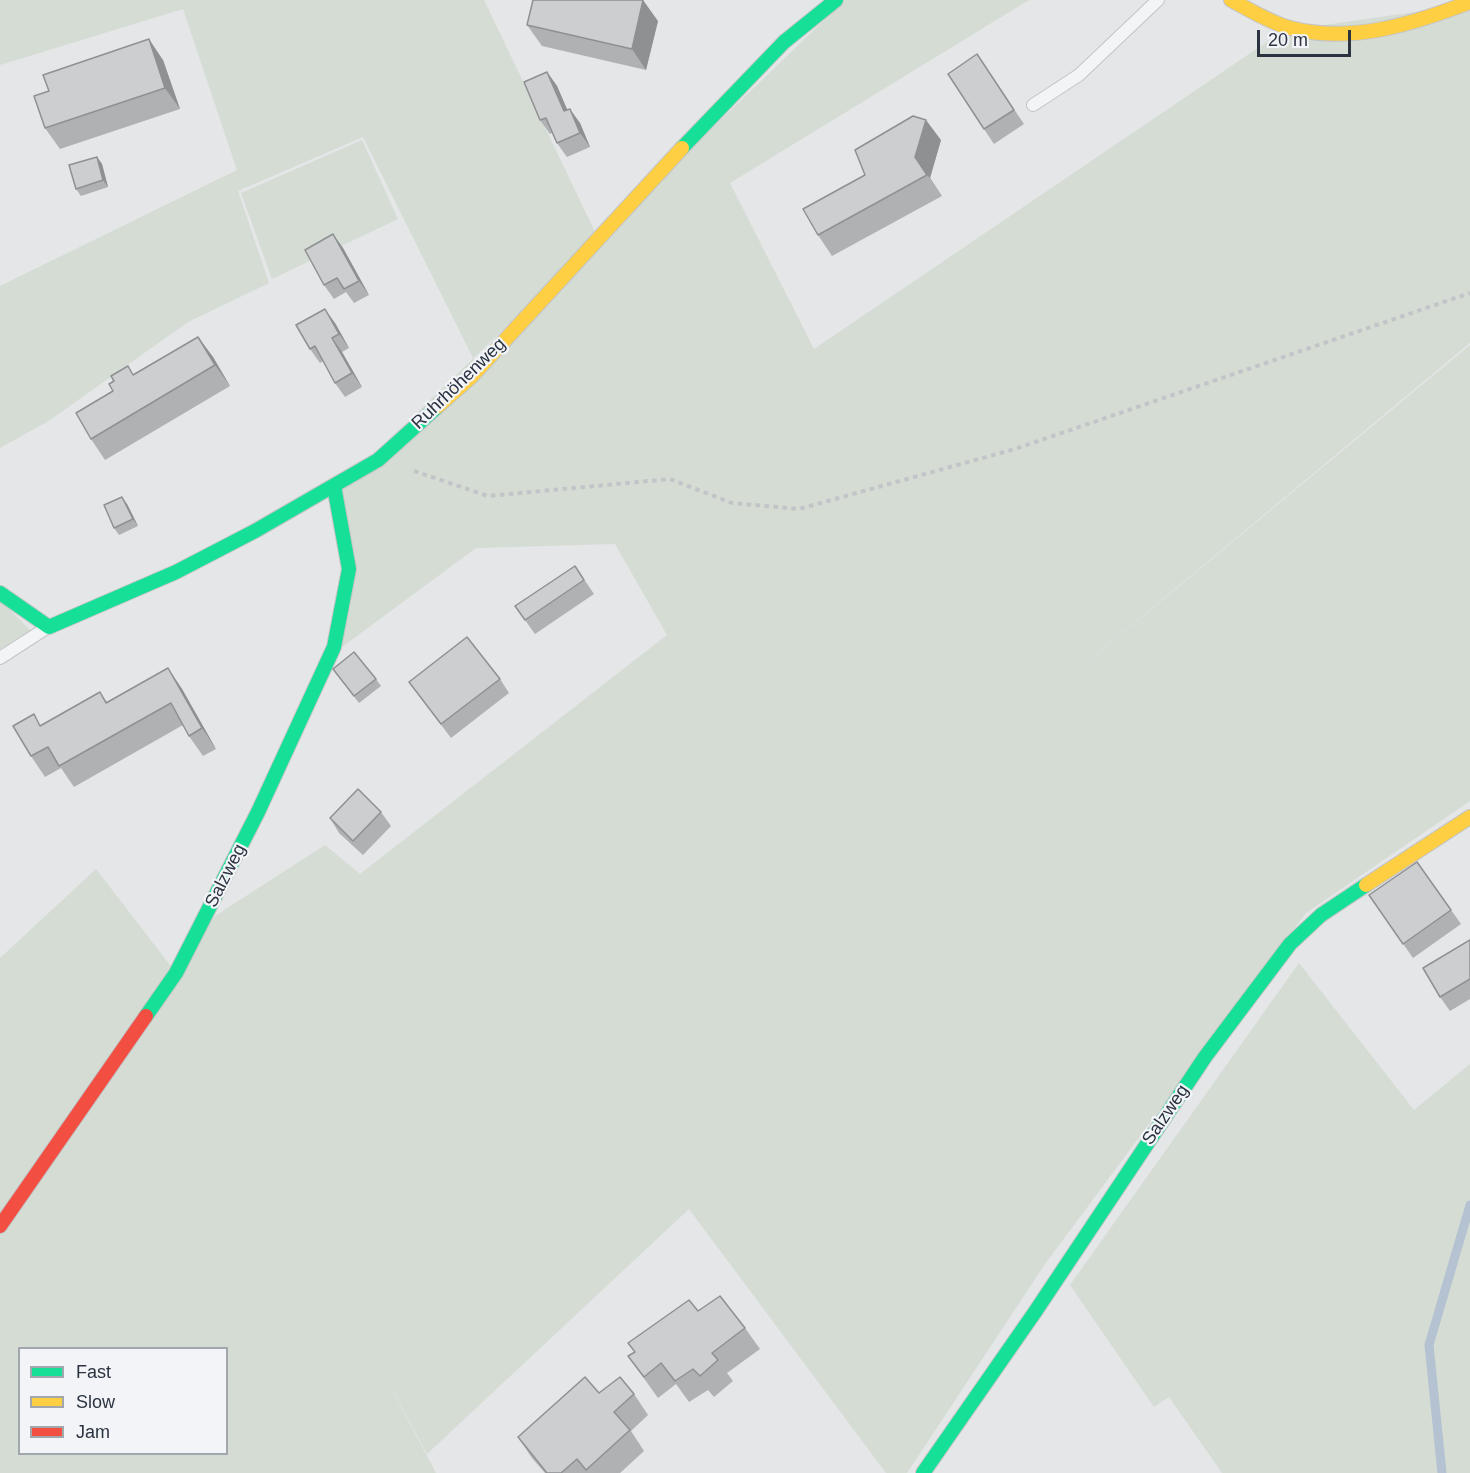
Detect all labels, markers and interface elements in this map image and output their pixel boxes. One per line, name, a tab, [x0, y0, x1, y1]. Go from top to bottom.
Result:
scale bar	[1260, 18, 1354, 56]
text: 20 m	[1268, 30, 1308, 50]
street label: Ruhrhöhenweg	[408, 334, 510, 434]
street label: Salzweg	[201, 841, 251, 911]
street label: Salzweg	[1138, 1081, 1194, 1149]
legend	[18, 1347, 228, 1455]
text: Fast	[76, 1362, 111, 1382]
text: Slow	[76, 1392, 115, 1412]
text: Jam	[76, 1422, 110, 1442]

